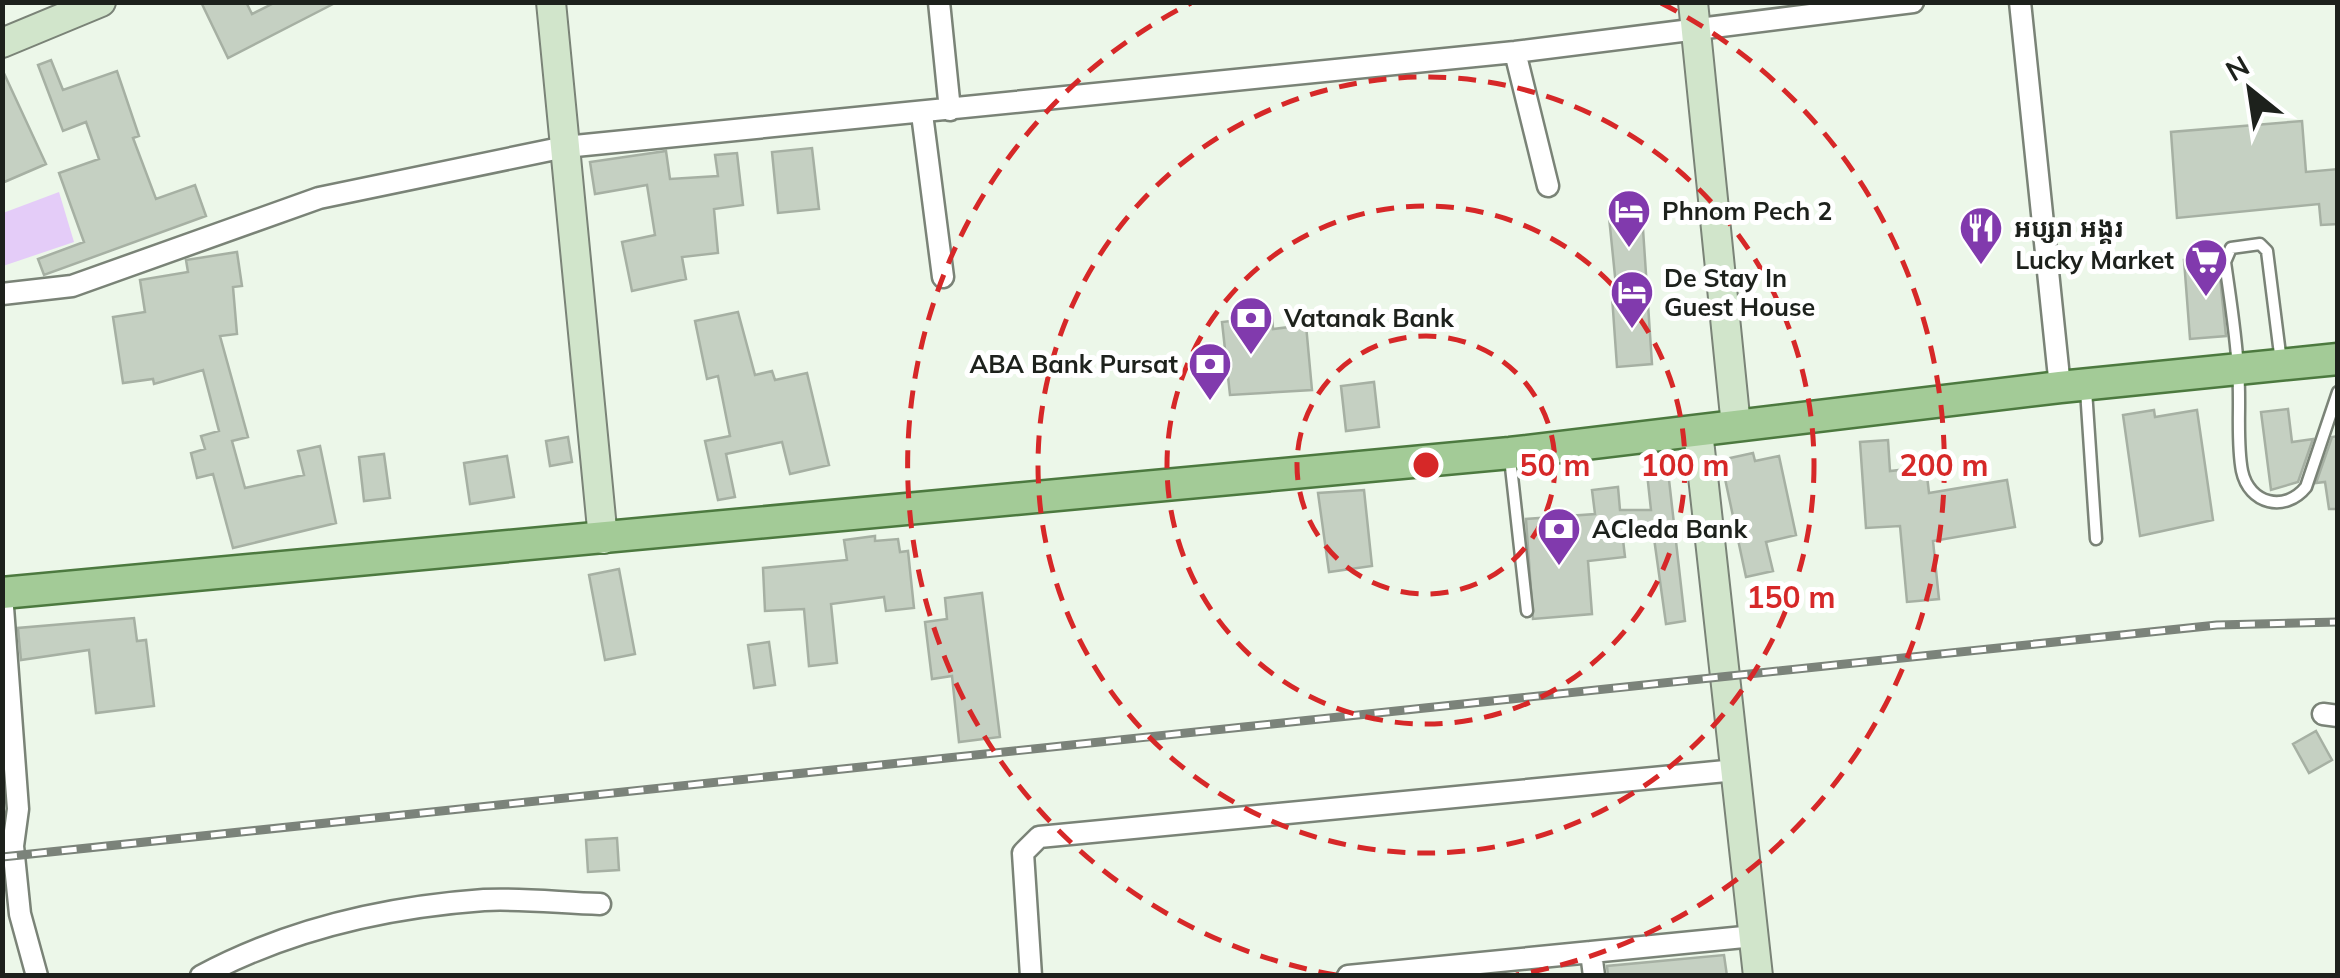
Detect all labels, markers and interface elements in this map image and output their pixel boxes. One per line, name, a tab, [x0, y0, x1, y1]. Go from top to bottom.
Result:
north arrow	[2200, 40, 2300, 140]
text: N	[2219, 47, 2255, 88]
hotel icon: Phnom Pech 2	[1606, 188, 1652, 249]
place label: Phnom Pech 2	[1662, 195, 1832, 226]
restaurant icon: អប្សរា អង្គរ	[1958, 205, 2004, 266]
place label: អប្សរា អង្គរ	[2014, 212, 2123, 245]
supermarket icon: Lucky Market	[2183, 237, 2229, 298]
place label: Lucky Market	[2015, 244, 2175, 275]
place label: De Stay In Guest House	[1664, 262, 1815, 322]
hotel icon: De Stay In Guest House	[1609, 269, 1655, 330]
bank icon: Vatanak Bank	[1228, 295, 1274, 356]
place label: Vatanak Bank	[1283, 302, 1455, 333]
bank icon: ABA Bank Pursat	[1187, 341, 1233, 402]
place label: ABA Bank Pursat	[969, 348, 1179, 379]
text: 50 m	[1519, 446, 1591, 484]
text: 100 m	[1640, 446, 1730, 484]
text: 200 m	[1899, 446, 1989, 484]
centre of rings	[1408, 447, 1444, 483]
bank icon: ACleda Bank	[1536, 506, 1582, 567]
place label: ACleda Bank	[1592, 513, 1748, 544]
text: 150 m	[1746, 578, 1836, 616]

